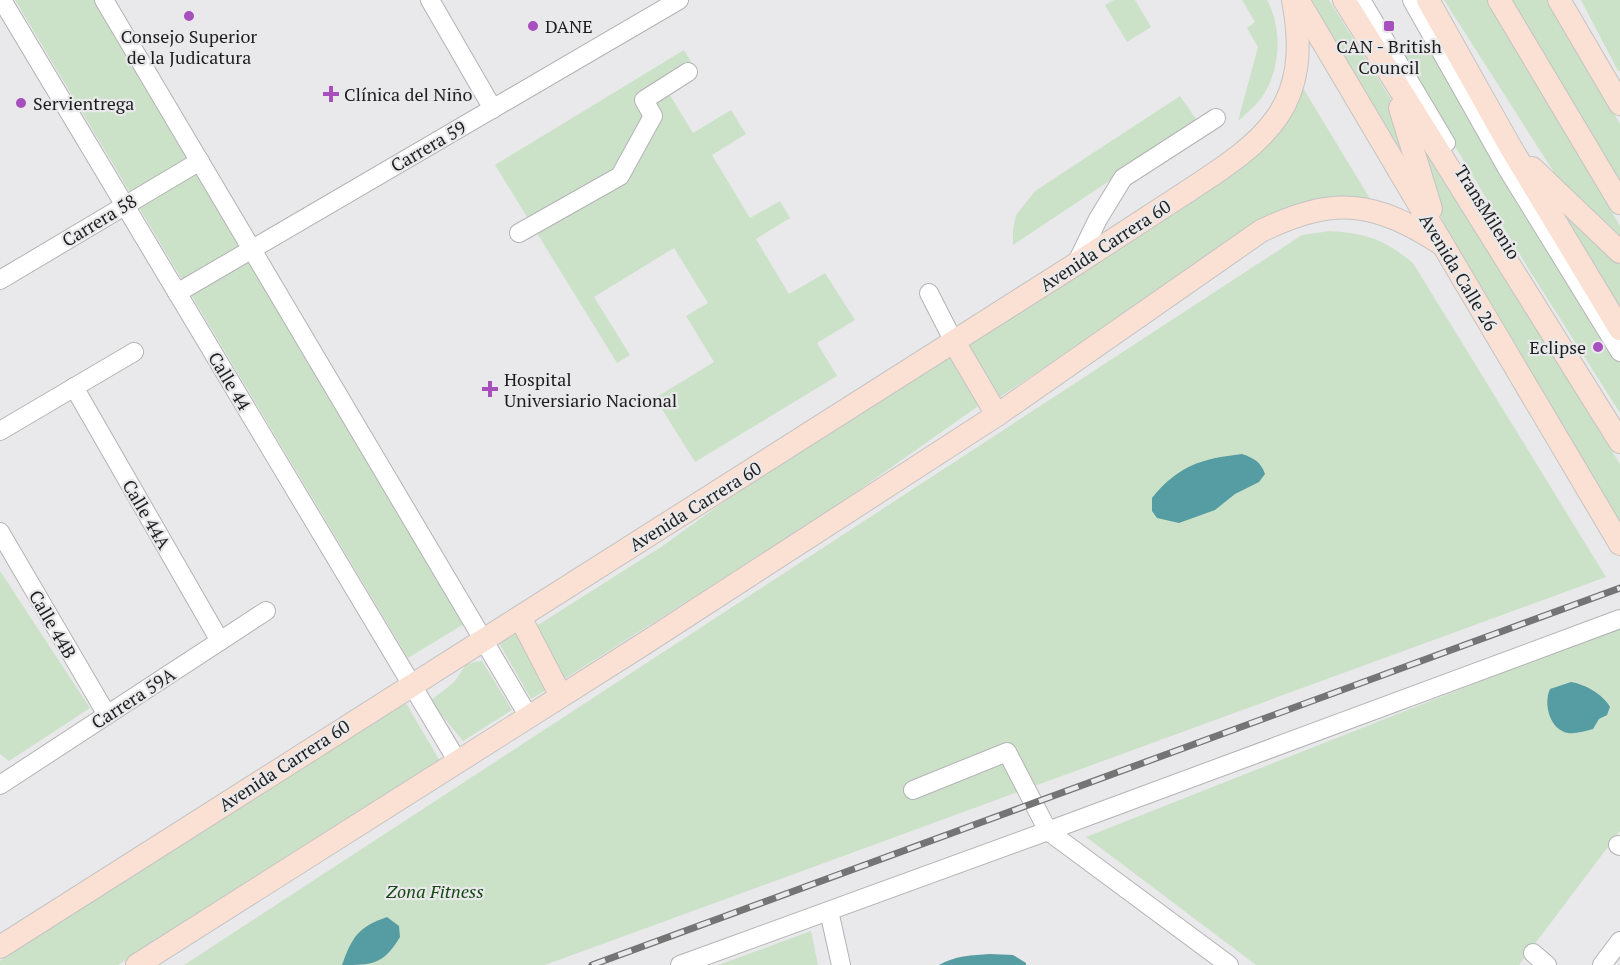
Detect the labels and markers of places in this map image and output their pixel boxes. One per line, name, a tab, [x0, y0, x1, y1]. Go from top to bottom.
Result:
marker: Consejo Superior de la Judicatura	[182, 9, 196, 23]
place label: DANE	[545, 14, 593, 38]
marker: DANE	[526, 19, 540, 33]
marker: CAN - British Council	[1382, 19, 1396, 33]
place label: Consejo Superior de la Judicatura	[121, 24, 257, 69]
place label: CAN - British Council	[1336, 34, 1442, 79]
place label: Clínica del Niño	[344, 82, 473, 106]
marker: Clínica del Niño	[322, 85, 340, 103]
place label: Servientrega	[33, 91, 134, 115]
marker: Servientrega	[14, 96, 28, 110]
place label: Eclipse	[1529, 335, 1586, 359]
marker: Eclipse	[1591, 340, 1605, 354]
place label: Hospital Universiario Nacional	[504, 367, 677, 412]
marker: Hospital Universiario Nacional	[481, 380, 499, 398]

